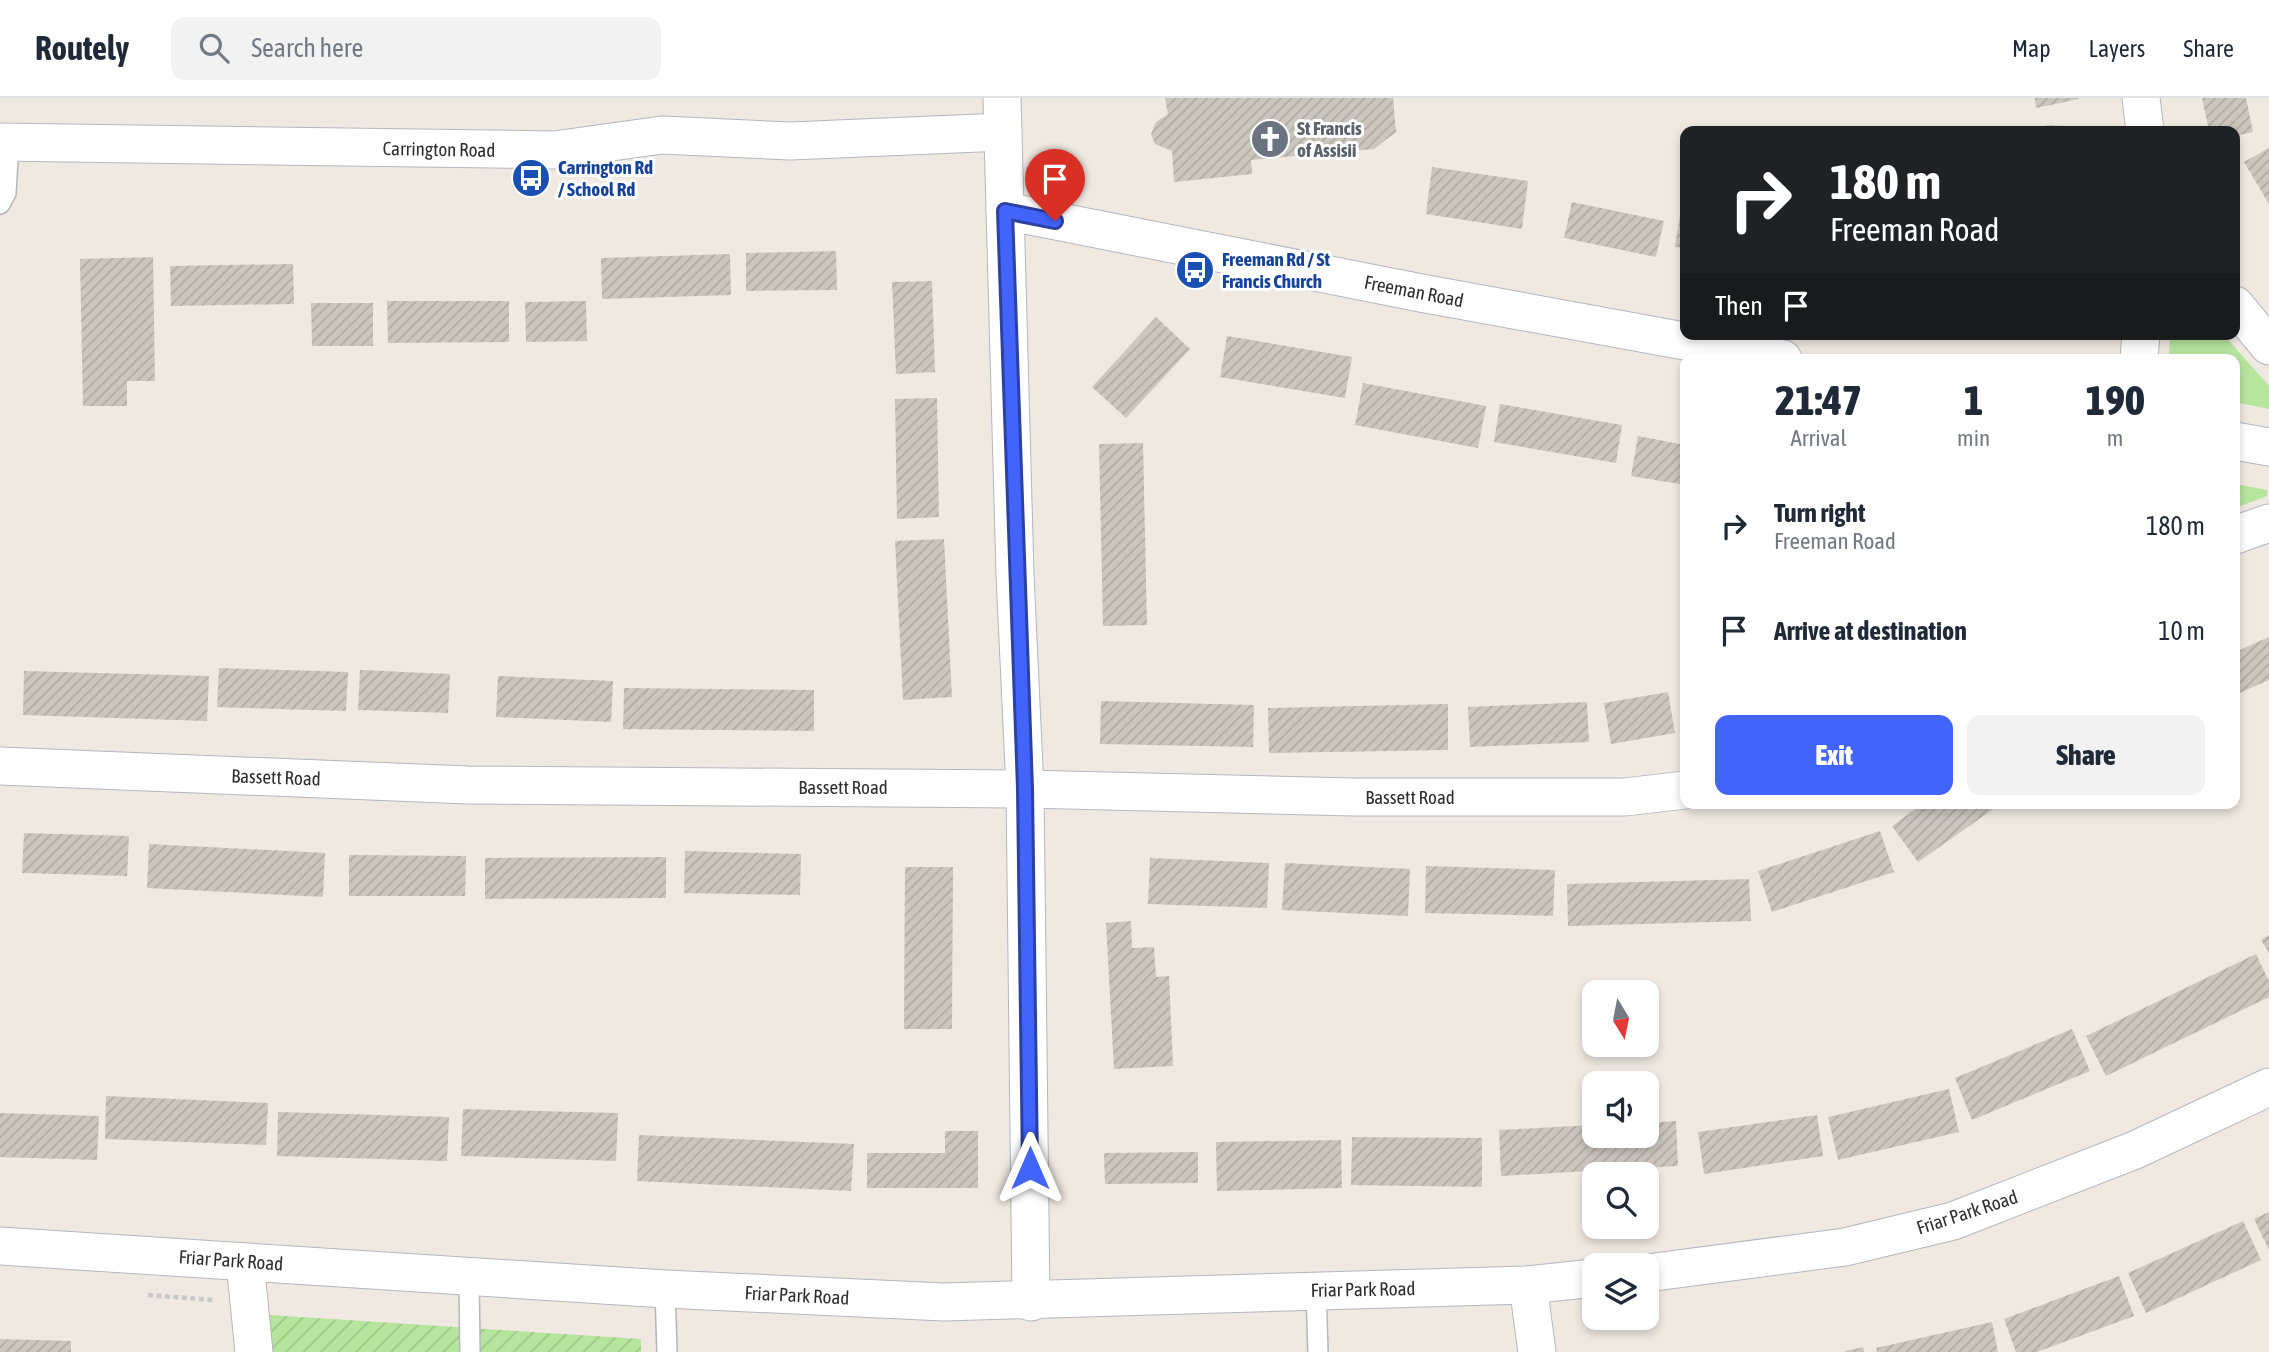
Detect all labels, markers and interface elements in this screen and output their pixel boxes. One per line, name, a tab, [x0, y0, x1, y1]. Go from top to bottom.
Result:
search box	[171, 17, 661, 80]
text: Routely	[35, 29, 129, 67]
icon: search	[195, 29, 233, 67]
text: Search here	[251, 33, 363, 63]
text: Map	[2012, 35, 2051, 62]
text: Layers	[2089, 35, 2145, 62]
text: Share	[2183, 35, 2234, 62]
place label: St Francis of Assisii	[1297, 117, 1362, 161]
church icon: St Francis of Assisii	[1249, 118, 1291, 160]
street label: Carrington Road	[382, 137, 496, 161]
pin	[1025, 149, 1085, 221]
text: 180 m	[1830, 153, 1941, 209]
icon: right	[1715, 154, 1806, 245]
place label: Carrington Rd / School Rd	[558, 156, 653, 200]
bus stop icon: Carrington Rd / School Rd	[510, 157, 552, 199]
icon: arrive	[1036, 160, 1074, 198]
text: Freeman Road	[1830, 211, 2000, 248]
place label: Freeman Rd / St Francis Church	[1222, 248, 1330, 292]
bus stop icon: Freeman Rd / St Francis Church	[1174, 249, 1216, 291]
street label: Freeman Road	[1362, 271, 1466, 311]
icon: arrive	[1777, 287, 1815, 325]
text: Then	[1715, 291, 1763, 321]
text: 21:47	[1775, 376, 1862, 424]
text: 1	[1964, 376, 1983, 424]
text: 190	[2085, 376, 2145, 424]
text: Arrival	[1790, 425, 1847, 451]
text: min	[1957, 425, 1990, 451]
text: m	[2107, 425, 2123, 451]
text: Turn right	[1774, 498, 1865, 528]
icon: right	[1715, 507, 1753, 545]
text: 180 m	[2146, 511, 2205, 541]
text: Freeman Road	[1774, 528, 1896, 554]
icon: arrive	[1715, 612, 1753, 650]
text: Arrive at destination	[1774, 616, 1967, 646]
text: 10 m	[2158, 616, 2205, 646]
button: Exit	[1715, 715, 1953, 795]
button: Share	[1967, 715, 2205, 795]
street label: Bassett Road	[231, 764, 321, 790]
street label: Bassett Road	[798, 776, 888, 798]
street label: Bassett Road	[1365, 786, 1455, 808]
north arrow	[1582, 980, 1659, 1057]
map controls	[1582, 980, 1659, 1330]
button: sound	[1582, 1071, 1659, 1148]
position arrow	[993, 1131, 1067, 1205]
button: search	[1582, 1162, 1659, 1239]
street label: Friar Park Road	[1914, 1185, 2020, 1239]
street label: Friar Park Road	[178, 1245, 284, 1275]
button: layers	[1582, 1253, 1659, 1330]
street label: Friar Park Road	[1310, 1277, 1416, 1301]
street label: Friar Park Road	[744, 1281, 850, 1309]

